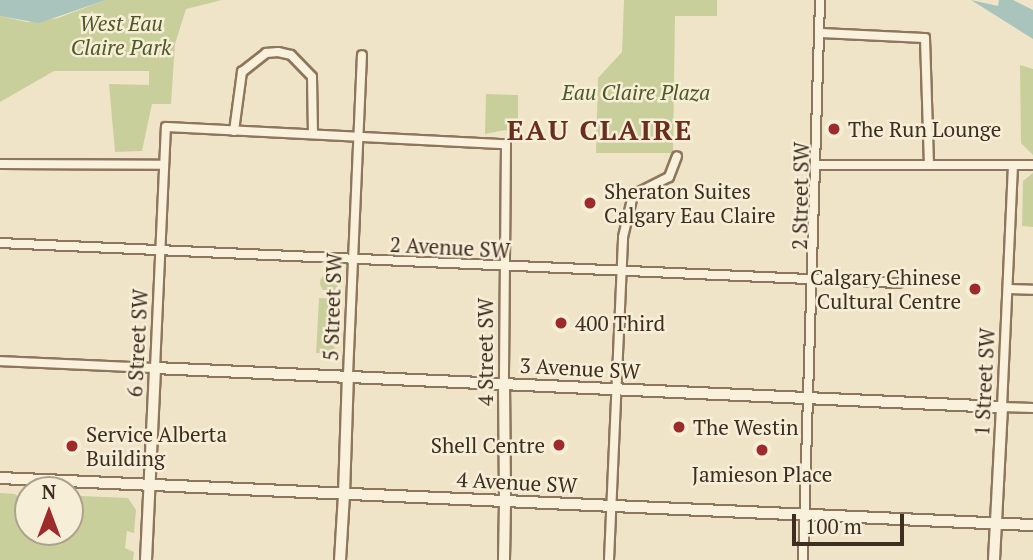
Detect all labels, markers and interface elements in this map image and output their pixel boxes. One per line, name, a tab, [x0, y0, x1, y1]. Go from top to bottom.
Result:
park label: West Eau Claire Park	[71, 10, 171, 60]
park label: Eau Claire Plaza	[562, 79, 710, 105]
district label: EAU CLAIRE	[508, 113, 692, 147]
place label: The Run Lounge	[848, 116, 1001, 142]
marker: The Run Lounge	[826, 121, 842, 137]
street label: 2 Street SW	[786, 142, 814, 250]
place label: Sheraton Suites Calgary Eau Claire	[604, 178, 776, 228]
marker: Sheraton Suites Calgary Eau Claire	[582, 195, 598, 211]
street label: 2 Avenue SW	[389, 231, 511, 263]
street label: 5 Street SW	[318, 252, 346, 362]
place label: Calgary Chinese Cultural Centre	[810, 264, 961, 314]
marker: Calgary Chinese Cultural Centre	[967, 281, 983, 297]
street label: 6 Street SW	[122, 288, 152, 398]
street label: 4 Street SW	[472, 298, 498, 406]
place label: 400 Third	[575, 310, 665, 336]
marker: 400 Third	[553, 315, 569, 331]
street label: 1 Street SW	[969, 327, 999, 437]
street label: 3 Avenue SW	[519, 352, 641, 384]
place label: The Westin	[693, 414, 798, 440]
marker: The Westin	[671, 419, 687, 435]
place label: Service Alberta Building	[86, 421, 227, 471]
place label: Shell Centre	[431, 432, 545, 458]
marker: Shell Centre	[551, 437, 567, 453]
marker: Service Alberta Building	[64, 438, 80, 454]
marker: Jamieson Place	[754, 442, 770, 458]
place label: Jamieson Place	[692, 461, 832, 487]
street label: 4 Avenue SW	[456, 466, 578, 498]
north arrow	[14, 476, 84, 546]
text: N	[42, 479, 56, 504]
scale bar	[795, 500, 907, 544]
text: 100 m	[805, 512, 862, 540]

